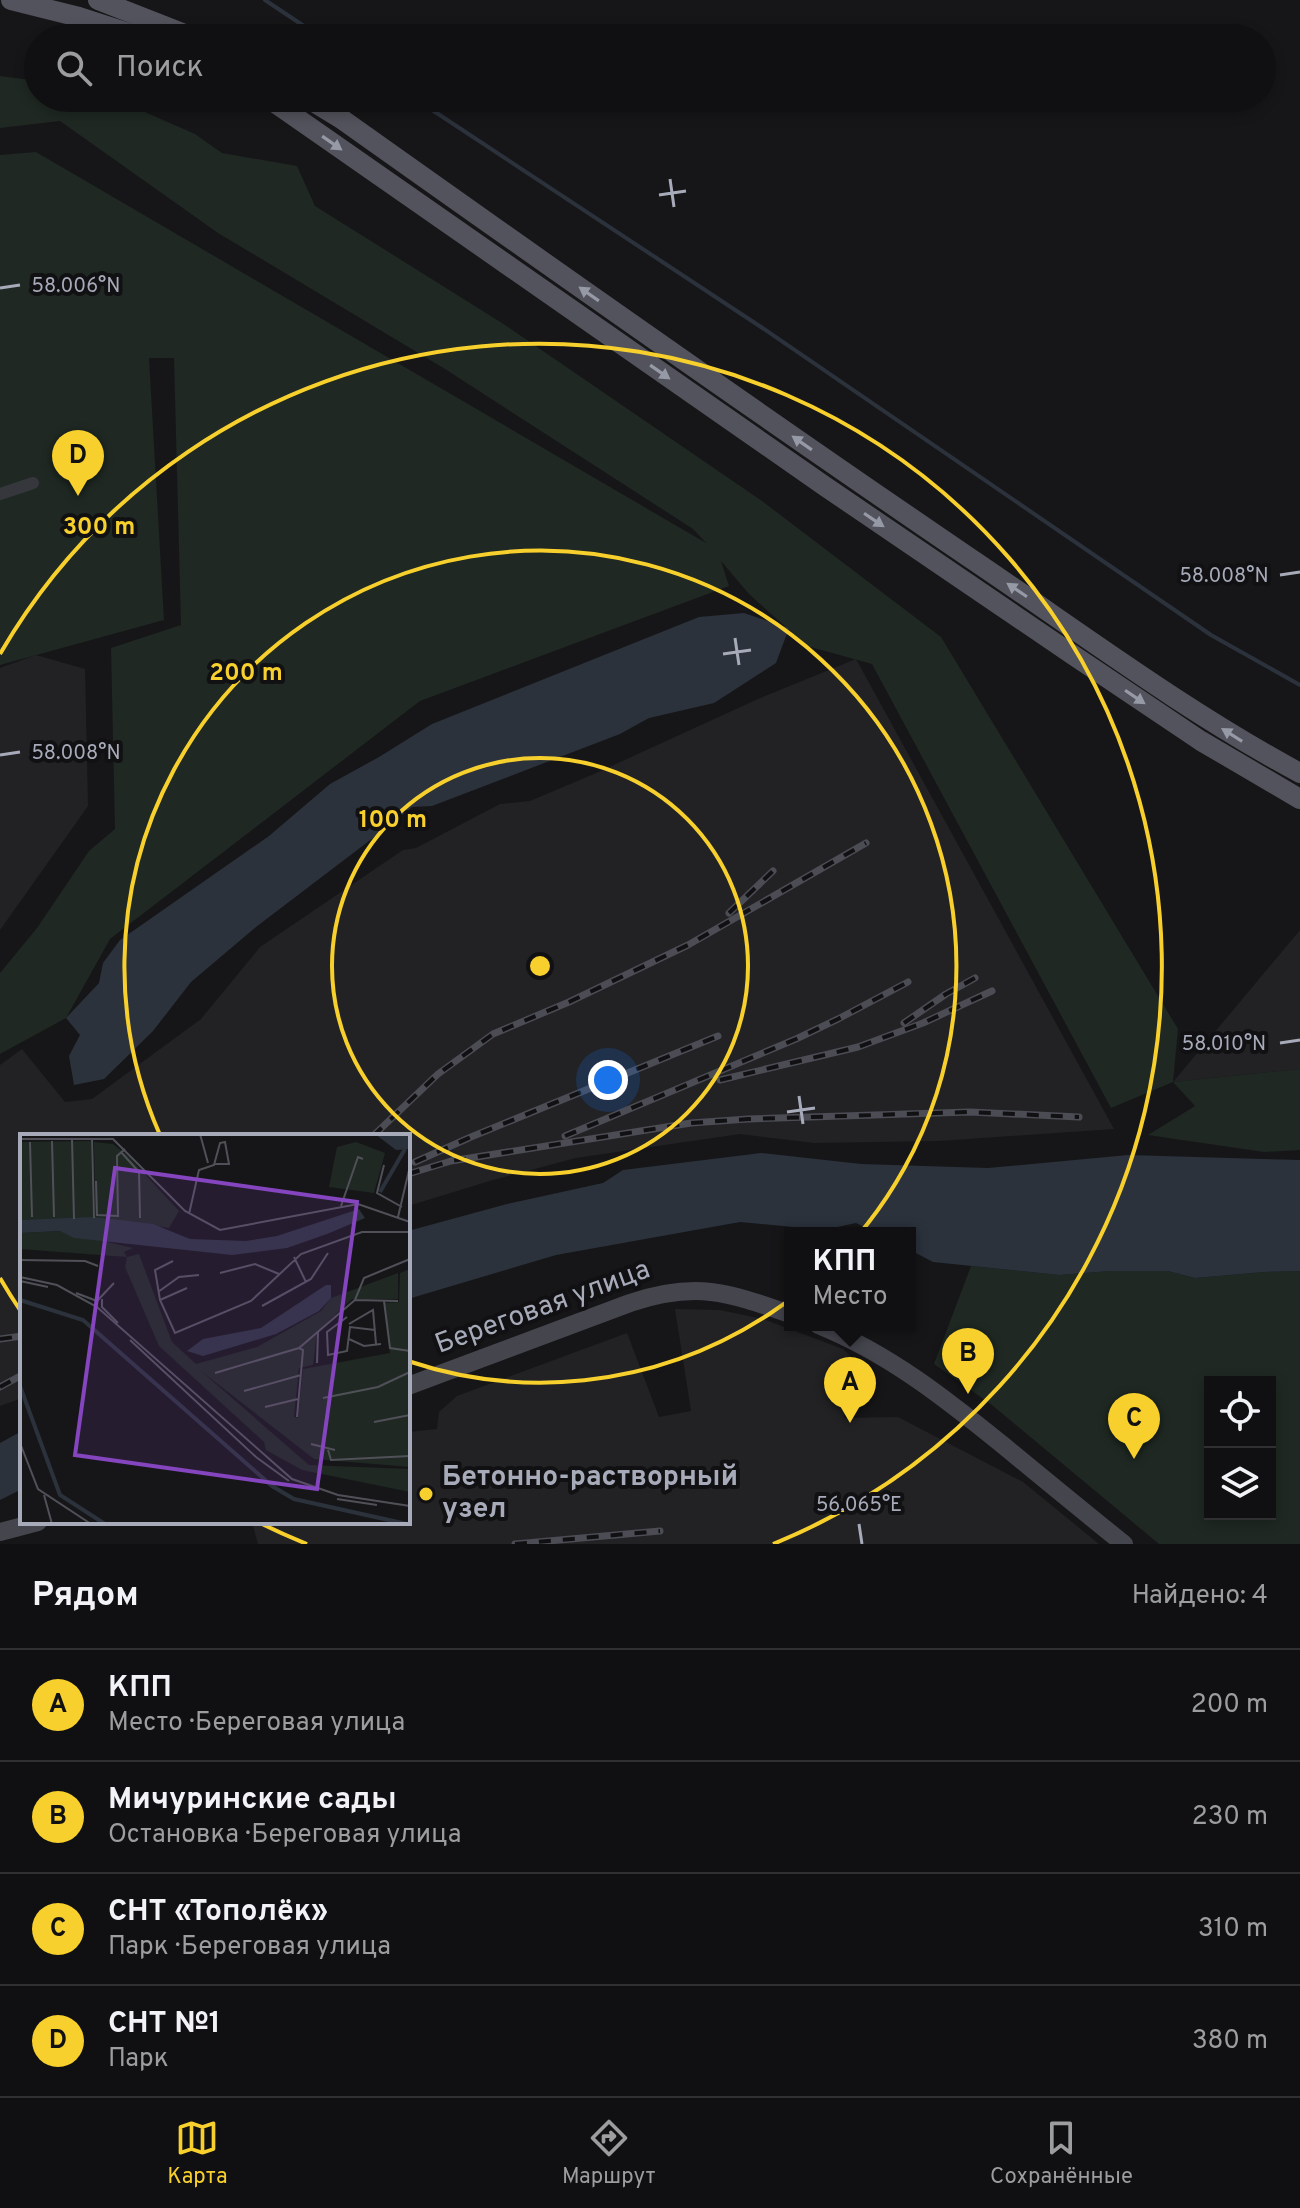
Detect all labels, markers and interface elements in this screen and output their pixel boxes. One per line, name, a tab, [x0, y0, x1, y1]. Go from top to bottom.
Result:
search box	[24, 24, 1276, 112]
icon: search	[52, 46, 96, 90]
text: Поиск	[116, 50, 204, 87]
one-way arrow	[321, 135, 342, 150]
text: 58.006°N	[32, 274, 120, 300]
one-way arrow	[578, 287, 599, 302]
one-way arrow	[649, 364, 670, 379]
pin: D	[52, 430, 104, 496]
one-way arrow	[791, 436, 812, 451]
one-way arrow	[863, 512, 884, 527]
text: 300 m	[63, 513, 135, 543]
text: 58.008°N	[1179, 564, 1269, 590]
one-way arrow	[1006, 582, 1027, 597]
text: 200 m	[209, 659, 283, 689]
one-way arrow	[1124, 689, 1145, 704]
one-way arrow	[1221, 728, 1243, 742]
text: 58.008°N	[31, 741, 121, 767]
text: 100 m	[359, 806, 427, 836]
centre of rings	[526, 952, 554, 980]
text: 58.010°N	[1182, 1032, 1266, 1058]
your location	[588, 1060, 628, 1100]
inset map	[20, 1134, 410, 1524]
popup	[784, 1227, 916, 1331]
text: КПП	[813, 1244, 876, 1281]
street label: Береговая улица	[431, 1252, 655, 1364]
text: Место	[813, 1281, 887, 1314]
pin: B	[942, 1328, 994, 1394]
pin: A	[824, 1357, 876, 1423]
map controls	[1204, 1376, 1276, 1520]
button: locate	[1204, 1376, 1276, 1448]
pin: C	[1108, 1393, 1160, 1459]
button: layers	[1204, 1448, 1276, 1520]
place label: Бетонно-растворный узел	[442, 1460, 738, 1528]
marker: Бетонно-растворный узел	[417, 1485, 435, 1503]
text: 56.065°E	[816, 1493, 902, 1519]
text: Рядом	[32, 1575, 139, 1618]
text: Найдено: 4	[1132, 1580, 1268, 1613]
text: КПП	[108, 1670, 172, 1707]
text: A	[49, 1689, 67, 1722]
text: 200 m	[1191, 1689, 1268, 1722]
text: Место · Береговая улица	[108, 1707, 405, 1740]
text: Мичуринские сады	[108, 1782, 396, 1819]
text: B	[49, 1801, 67, 1834]
text: 230 m	[1192, 1801, 1268, 1834]
text: Остановка · Береговая улица	[108, 1819, 461, 1852]
text: СНТ «Тополёк»	[108, 1894, 328, 1931]
text: C	[50, 1913, 66, 1946]
text: 310 m	[1198, 1913, 1268, 1946]
text: Парк · Береговая улица	[108, 1931, 391, 1964]
text: СНТ №1	[108, 2006, 221, 2043]
text: D	[49, 2025, 67, 2058]
text: 380 m	[1192, 2025, 1268, 2058]
text: Парк	[108, 2043, 169, 2076]
tab: Карта	[167, 2116, 228, 2191]
tab: Маршрут	[562, 2116, 656, 2191]
tab: Сохранённые	[990, 2116, 1133, 2191]

